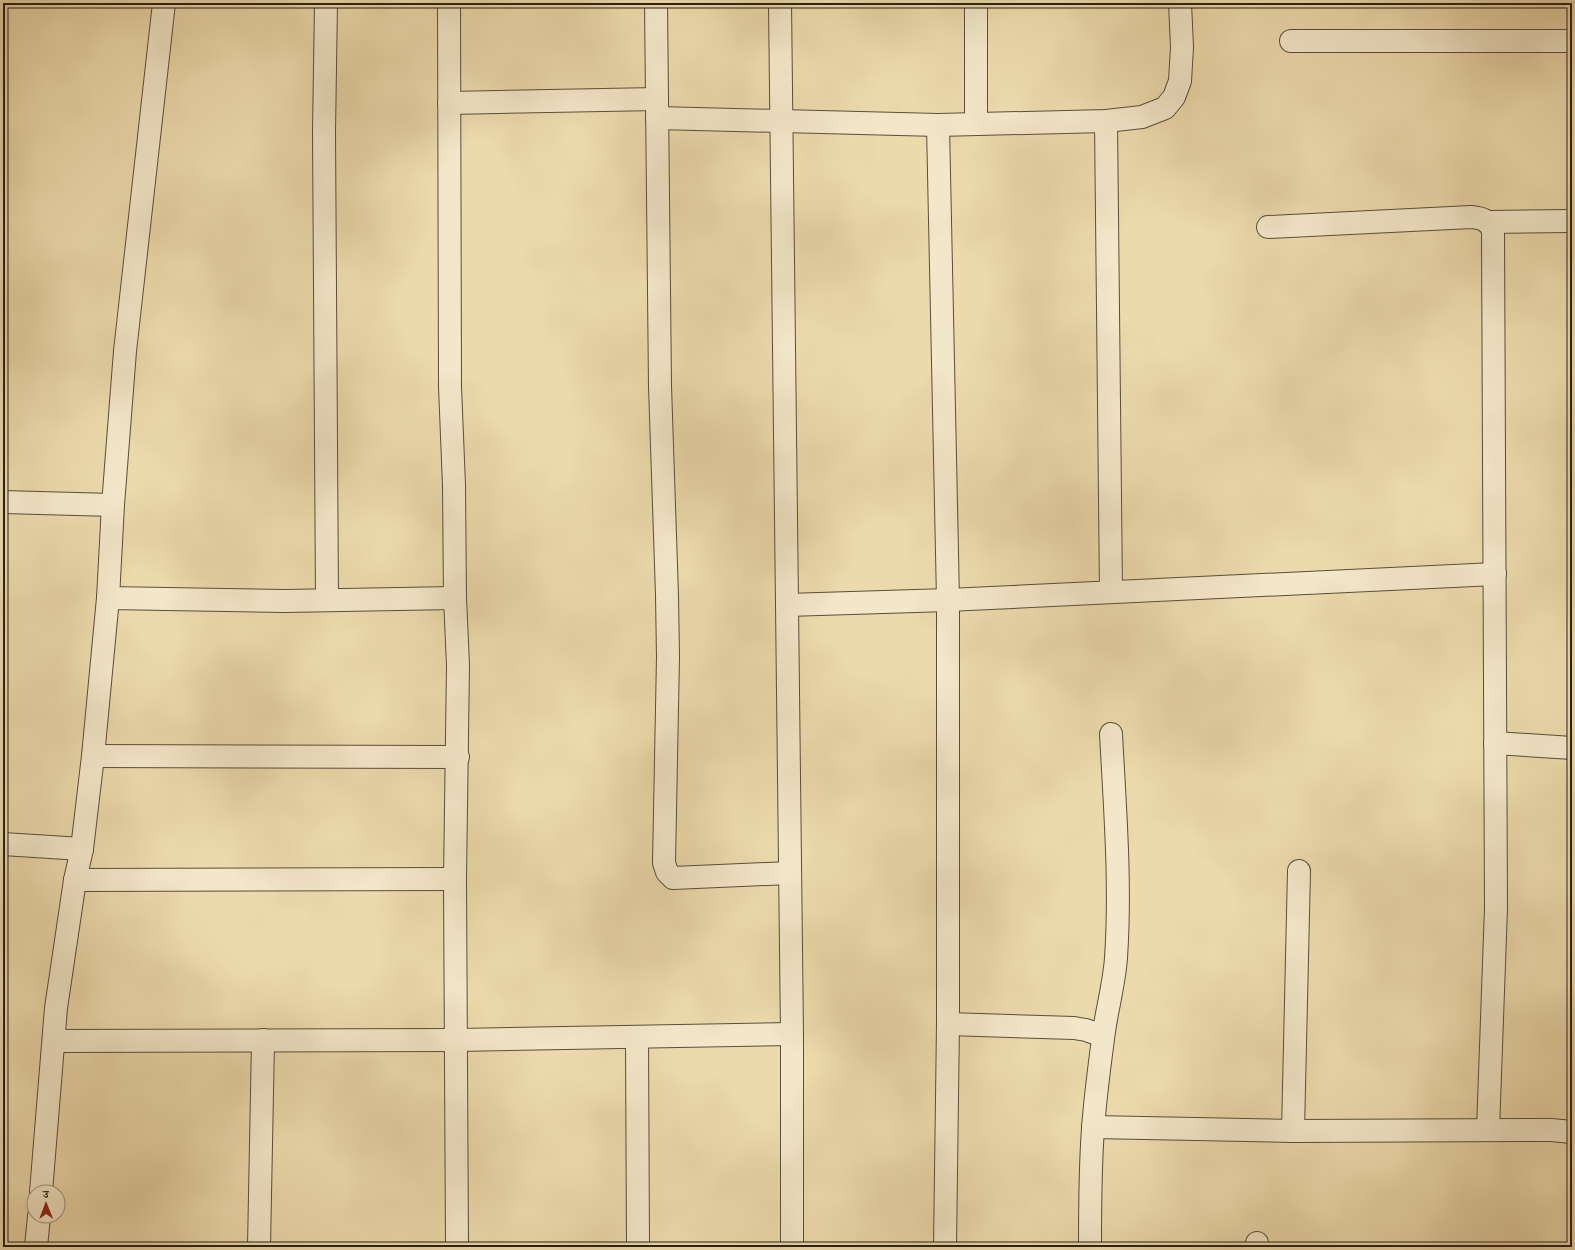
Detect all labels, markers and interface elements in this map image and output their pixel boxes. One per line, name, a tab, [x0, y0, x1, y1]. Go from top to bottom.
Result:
north arrow	[26, 1184, 66, 1224]
text: उ	[42, 1187, 50, 1201]

